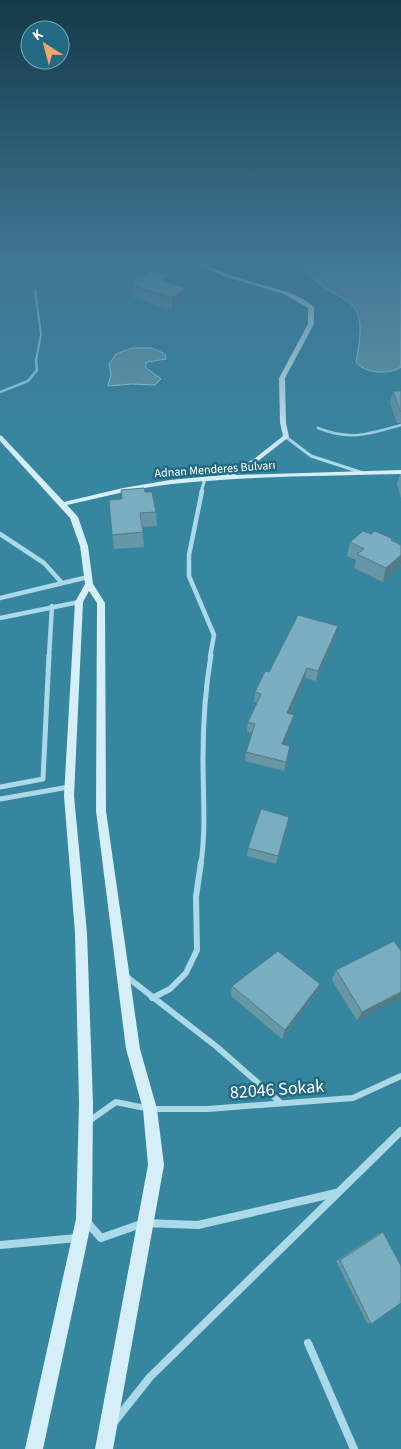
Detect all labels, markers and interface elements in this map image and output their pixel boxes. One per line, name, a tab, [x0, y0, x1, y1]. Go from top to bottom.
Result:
north arrow	[20, 20, 70, 70]
text: K	[29, 24, 48, 46]
street label: Adnan Menderes Bulvarı	[154, 457, 276, 482]
street label: 82046 Sokak	[229, 1074, 325, 1105]

